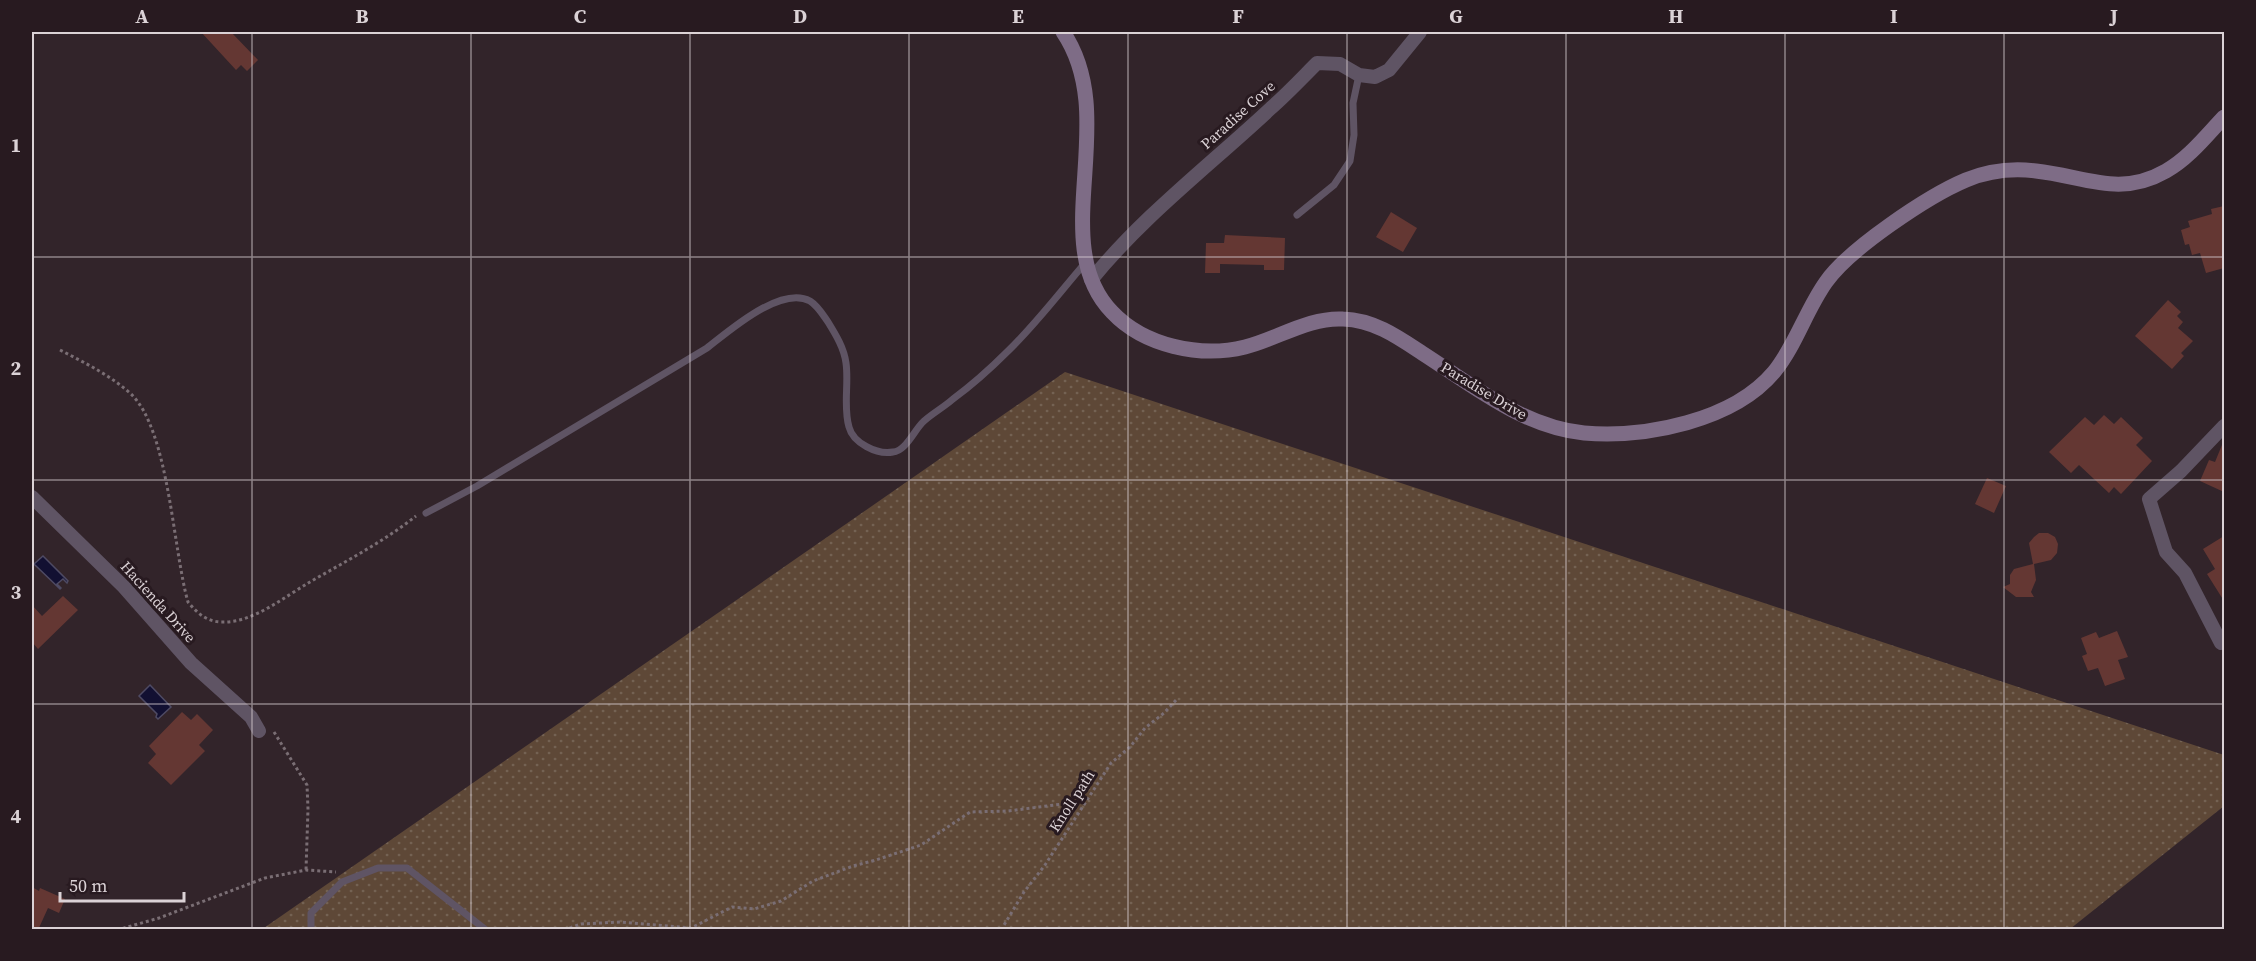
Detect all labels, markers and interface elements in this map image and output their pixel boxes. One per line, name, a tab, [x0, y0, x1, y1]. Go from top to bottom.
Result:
text: A	[135, 2, 149, 30]
text: B	[355, 2, 369, 30]
text: C	[574, 2, 586, 30]
text: D	[793, 2, 807, 30]
text: E	[1012, 2, 1024, 30]
text: F	[1232, 2, 1244, 30]
text: G	[1449, 2, 1463, 30]
text: H	[1668, 2, 1684, 30]
text: I	[1890, 2, 1898, 30]
text: J	[2108, 2, 2118, 30]
street label: Paradise Cove	[1196, 75, 1280, 154]
text: 1	[11, 131, 21, 159]
text: 2	[11, 354, 22, 382]
street label: Paradise Drive	[1437, 357, 1532, 425]
street label: Hacienda Drive	[116, 556, 201, 647]
text: 3	[11, 578, 22, 606]
street label: Knoll path	[1044, 766, 1099, 836]
text: 4	[11, 802, 22, 830]
scale bar	[60, 865, 184, 903]
text: 50 m	[69, 873, 107, 898]

